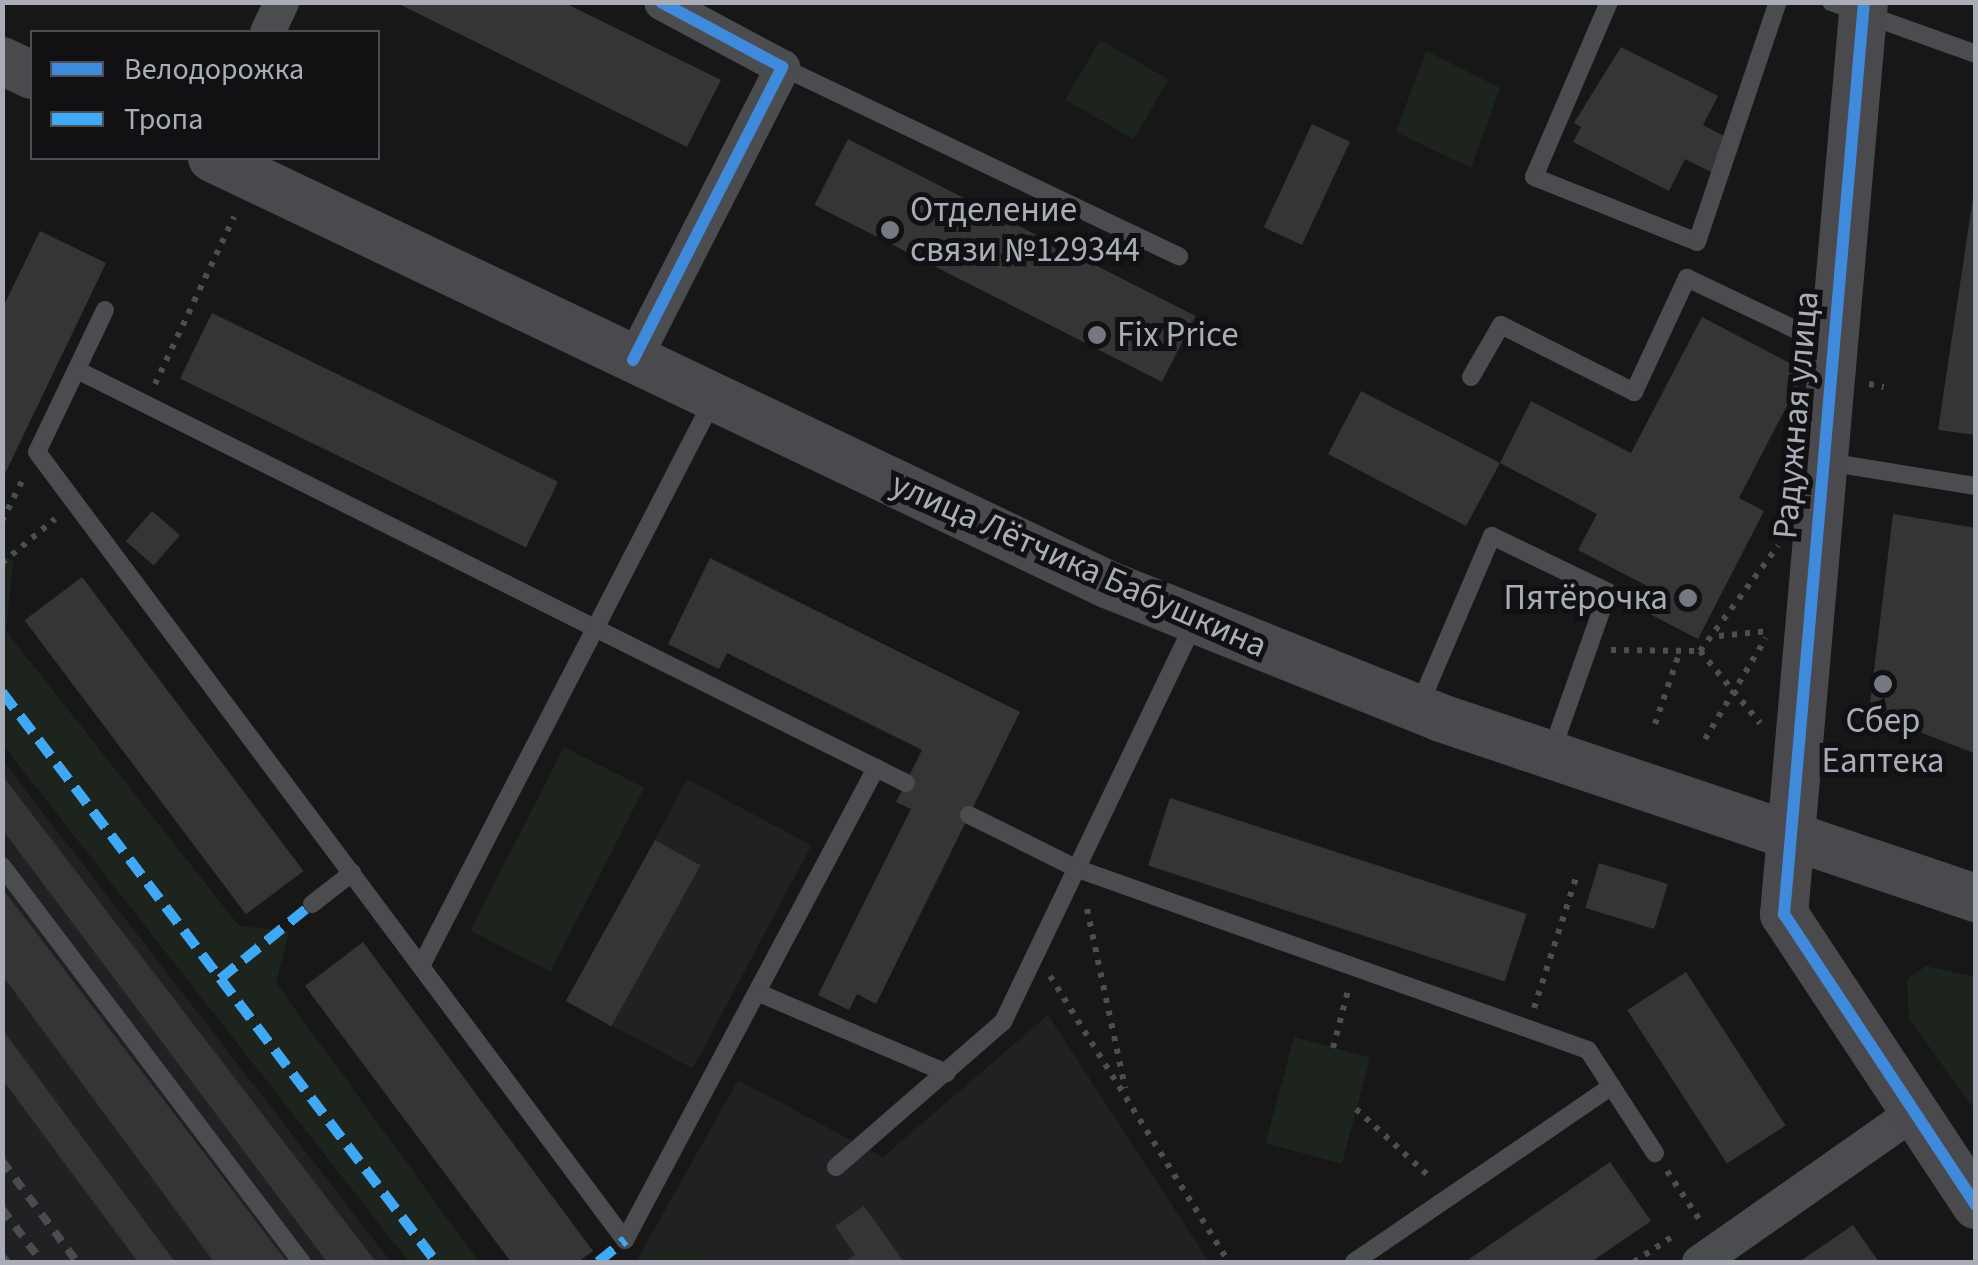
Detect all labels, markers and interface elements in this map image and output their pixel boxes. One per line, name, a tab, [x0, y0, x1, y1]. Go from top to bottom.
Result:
legend	[30, 30, 380, 160]
text: Велодорожка	[124, 48, 304, 91]
text: Тропа	[124, 98, 203, 141]
place label: Отделение связи №129344	[910, 189, 1140, 271]
marker: Отделение связи №129344	[879, 219, 901, 241]
street label: Радужная улица	[1764, 289, 1828, 541]
place label: Fix Price	[1117, 314, 1239, 356]
marker: Fix Price	[1086, 324, 1108, 346]
street label: улица Лётчика Бабушкина	[885, 463, 1273, 667]
place label: Пятёрочка	[1503, 577, 1668, 619]
marker: Пятёрочка	[1677, 587, 1699, 609]
marker: Сбер Еаптека	[1872, 673, 1894, 695]
place label: Сбер Еаптека	[1821, 700, 1945, 782]

